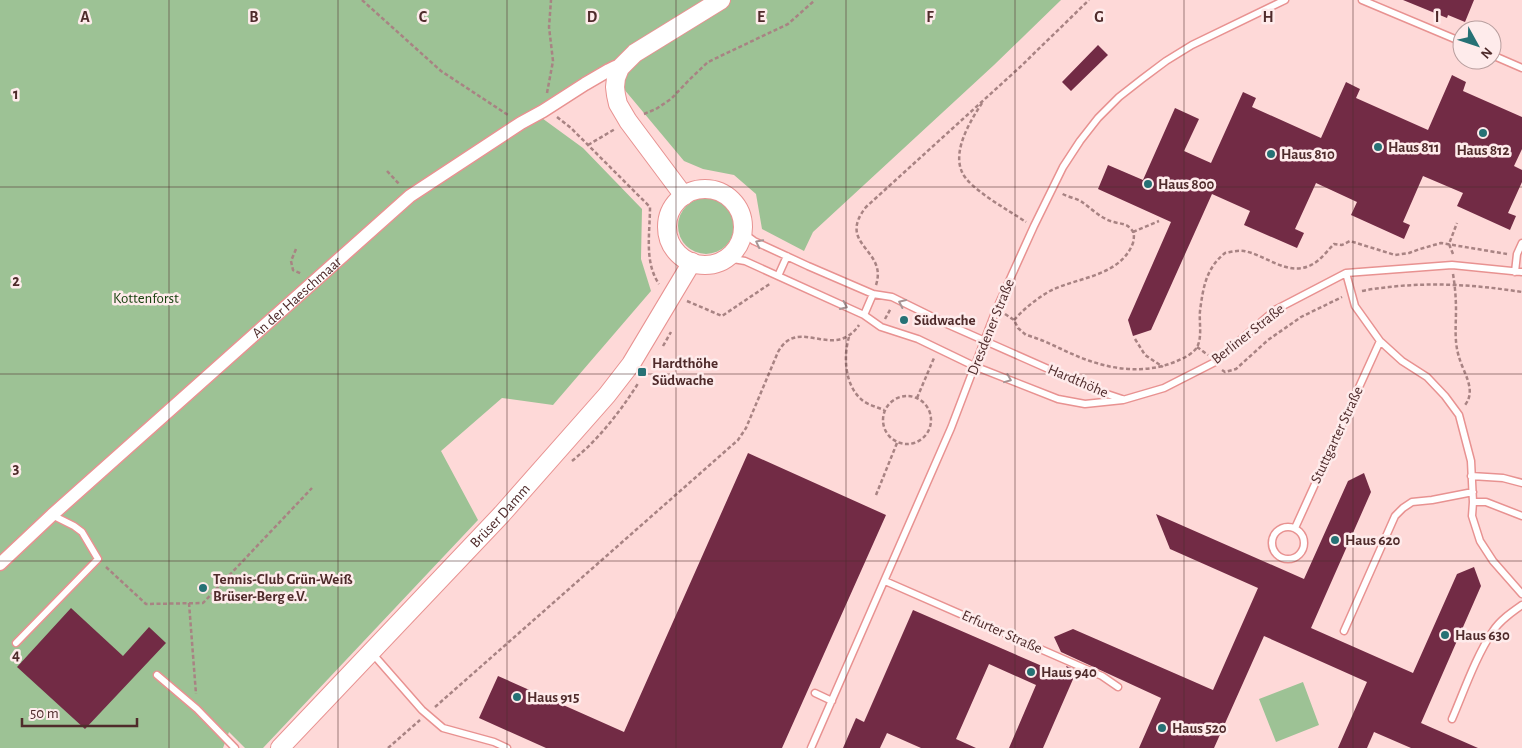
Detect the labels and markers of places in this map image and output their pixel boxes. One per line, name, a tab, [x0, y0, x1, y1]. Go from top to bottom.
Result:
marker: Haus 812	[1477, 127, 1489, 139]
place label: Haus 811	[1388, 140, 1439, 155]
marker: Haus 811	[1372, 141, 1384, 153]
place label: Haus 812	[1456, 143, 1510, 158]
place label: Haus 810	[1281, 147, 1335, 162]
marker: Haus 810	[1265, 148, 1277, 160]
place label: Haus 800	[1158, 177, 1214, 192]
marker: Haus 800	[1142, 178, 1154, 190]
place label: Südwache	[914, 313, 975, 328]
marker: Südwache	[898, 314, 910, 326]
place label: Hardthöhe Südwache	[652, 356, 718, 388]
marker: Hardthöhe Südwache	[636, 366, 648, 378]
place label: Haus 620	[1345, 533, 1401, 548]
marker: Haus 620	[1329, 534, 1341, 546]
place label: Tennis-Club Grün-Weiß Brüser-Berg e.V.	[213, 572, 353, 604]
marker: Tennis-Club Grün-Weiß Brüser-Berg e.V.	[197, 582, 209, 594]
place label: Haus 630	[1455, 628, 1510, 643]
marker: Haus 630	[1439, 629, 1451, 641]
place label: Haus 940	[1041, 665, 1097, 680]
marker: Haus 940	[1025, 666, 1037, 678]
place label: Haus 915	[527, 690, 579, 705]
marker: Haus 915	[511, 691, 523, 703]
place label: Haus 520	[1172, 721, 1227, 736]
marker: Haus 520	[1156, 722, 1168, 734]

